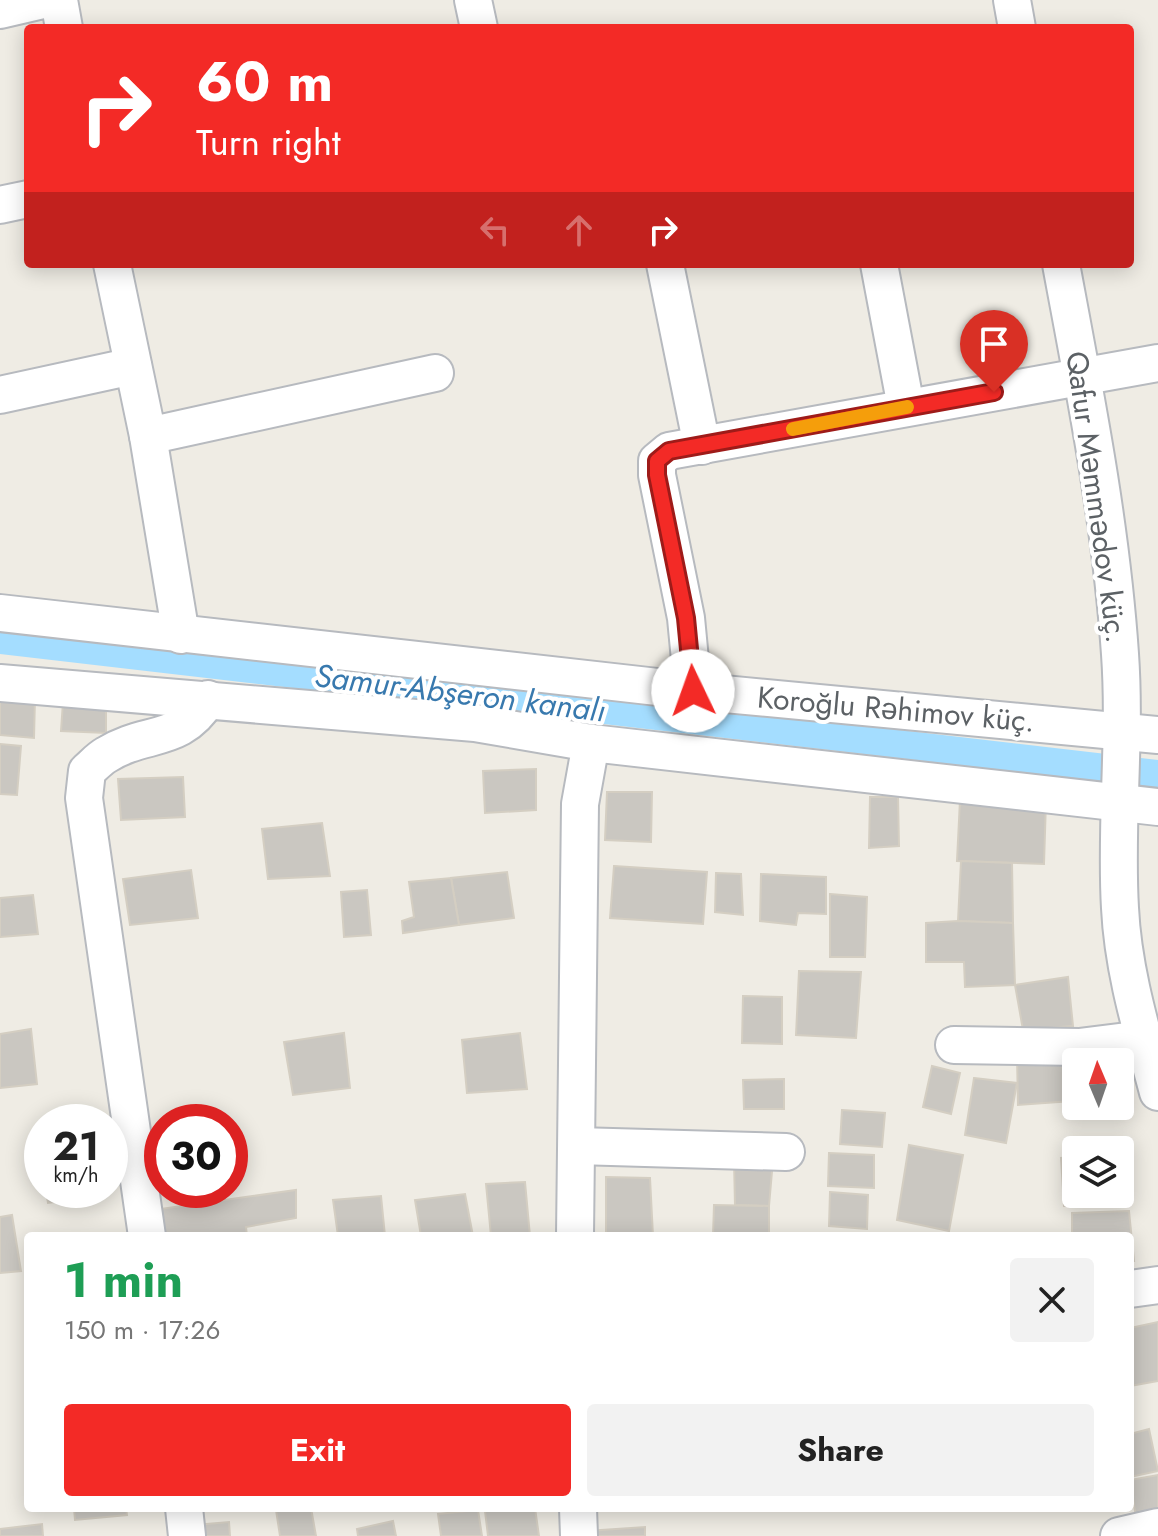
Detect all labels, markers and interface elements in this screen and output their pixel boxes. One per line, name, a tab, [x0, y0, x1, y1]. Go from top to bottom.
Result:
text: 60 m	[196, 41, 333, 122]
icon: right	[64, 56, 168, 160]
text: Turn right	[196, 116, 341, 168]
icon: left	[473, 208, 517, 252]
icon: ahead	[557, 208, 601, 252]
icon: right	[641, 208, 685, 252]
pin	[960, 310, 1028, 392]
icon: arrive	[972, 322, 1016, 366]
street label: Qafur Məmmədov küç.	[1055, 349, 1139, 645]
position arrow	[651, 649, 735, 733]
water label: Samur-Abşeron kanalı	[312, 652, 608, 734]
street label: Koroğlu Rəhimov küç.	[756, 675, 1036, 743]
north arrow	[1062, 1048, 1134, 1120]
map controls	[1062, 1048, 1134, 1208]
speed limit sign: 30	[144, 1104, 248, 1208]
text: 21	[53, 1117, 99, 1175]
button: layers	[1062, 1136, 1134, 1208]
text: km/h	[53, 1161, 99, 1190]
text: 1 min	[64, 1246, 183, 1315]
button: close	[1010, 1258, 1094, 1342]
text: 150 m · 17:26	[64, 1311, 220, 1349]
button: Exit	[64, 1404, 571, 1496]
button: Share	[587, 1404, 1094, 1496]

